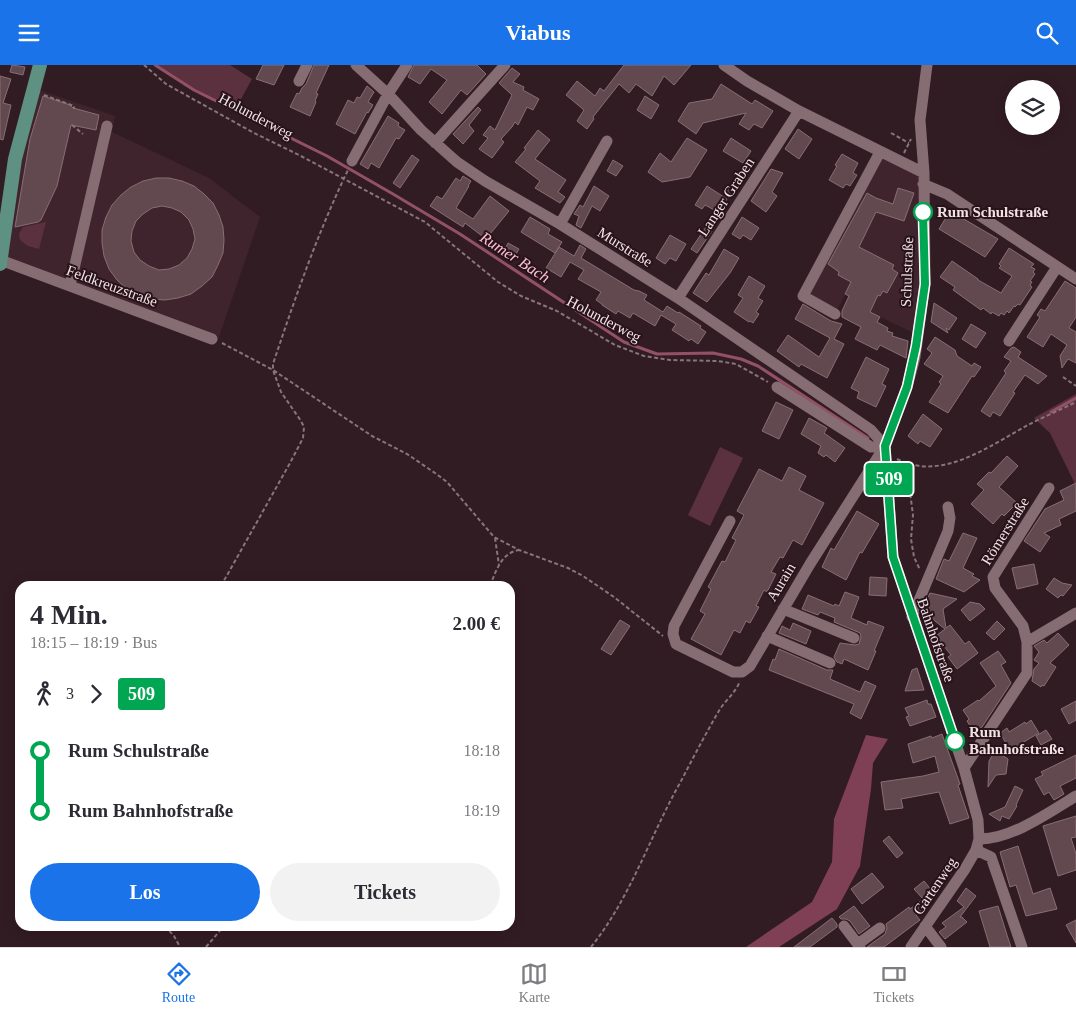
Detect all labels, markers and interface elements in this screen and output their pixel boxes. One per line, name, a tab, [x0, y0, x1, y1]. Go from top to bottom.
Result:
icon: menu	[15, 19, 43, 47]
icon: search	[1033, 19, 1061, 47]
text: Viabus	[505, 20, 571, 45]
map controls	[1005, 80, 1060, 135]
button: layers	[1005, 80, 1060, 135]
street label: Holunderweg	[216, 90, 296, 142]
street label: Langer Graben	[695, 154, 758, 239]
marker: Rum Schulstraße	[913, 202, 933, 222]
place label: Rum Schulstraße	[937, 204, 1049, 220]
street label: Murstraße	[595, 224, 656, 270]
water label: Rumer Bach	[476, 228, 553, 286]
street label: Schulstraße	[898, 236, 916, 307]
street label: Feldkreuzstraße	[64, 262, 160, 310]
street label: Holunderweg	[564, 293, 644, 345]
line badge: 509	[860, 463, 918, 495]
text: 509	[876, 469, 903, 489]
street label: Römerstraße	[978, 494, 1032, 568]
street label: Aurain	[763, 560, 799, 604]
street label: Bahnhofstraße	[914, 596, 958, 684]
text: 4 Min.	[30, 599, 108, 630]
text: 2.00 €	[453, 613, 500, 634]
text: 18:15 – 18:19 · Bus	[30, 634, 157, 651]
icon: walk	[30, 680, 58, 708]
icon: forward	[82, 680, 110, 708]
text: 509	[128, 684, 155, 704]
text: 3	[66, 685, 74, 702]
place label: Rum Bahnhofstraße	[969, 724, 1064, 757]
marker: Rum Bahnhofstraße	[945, 731, 965, 751]
text: Rum Schulstraße	[68, 740, 209, 761]
text: 18:18	[464, 742, 500, 759]
text: Rum Bahnhofstraße	[68, 800, 233, 821]
text: 18:19	[464, 802, 500, 819]
street label: Gartenweg	[910, 854, 960, 918]
button: Los	[30, 863, 260, 921]
button: Tickets	[270, 863, 500, 921]
tab: Route	[162, 960, 195, 1006]
tab: Karte	[519, 960, 550, 1006]
tab: Tickets	[873, 960, 914, 1006]

